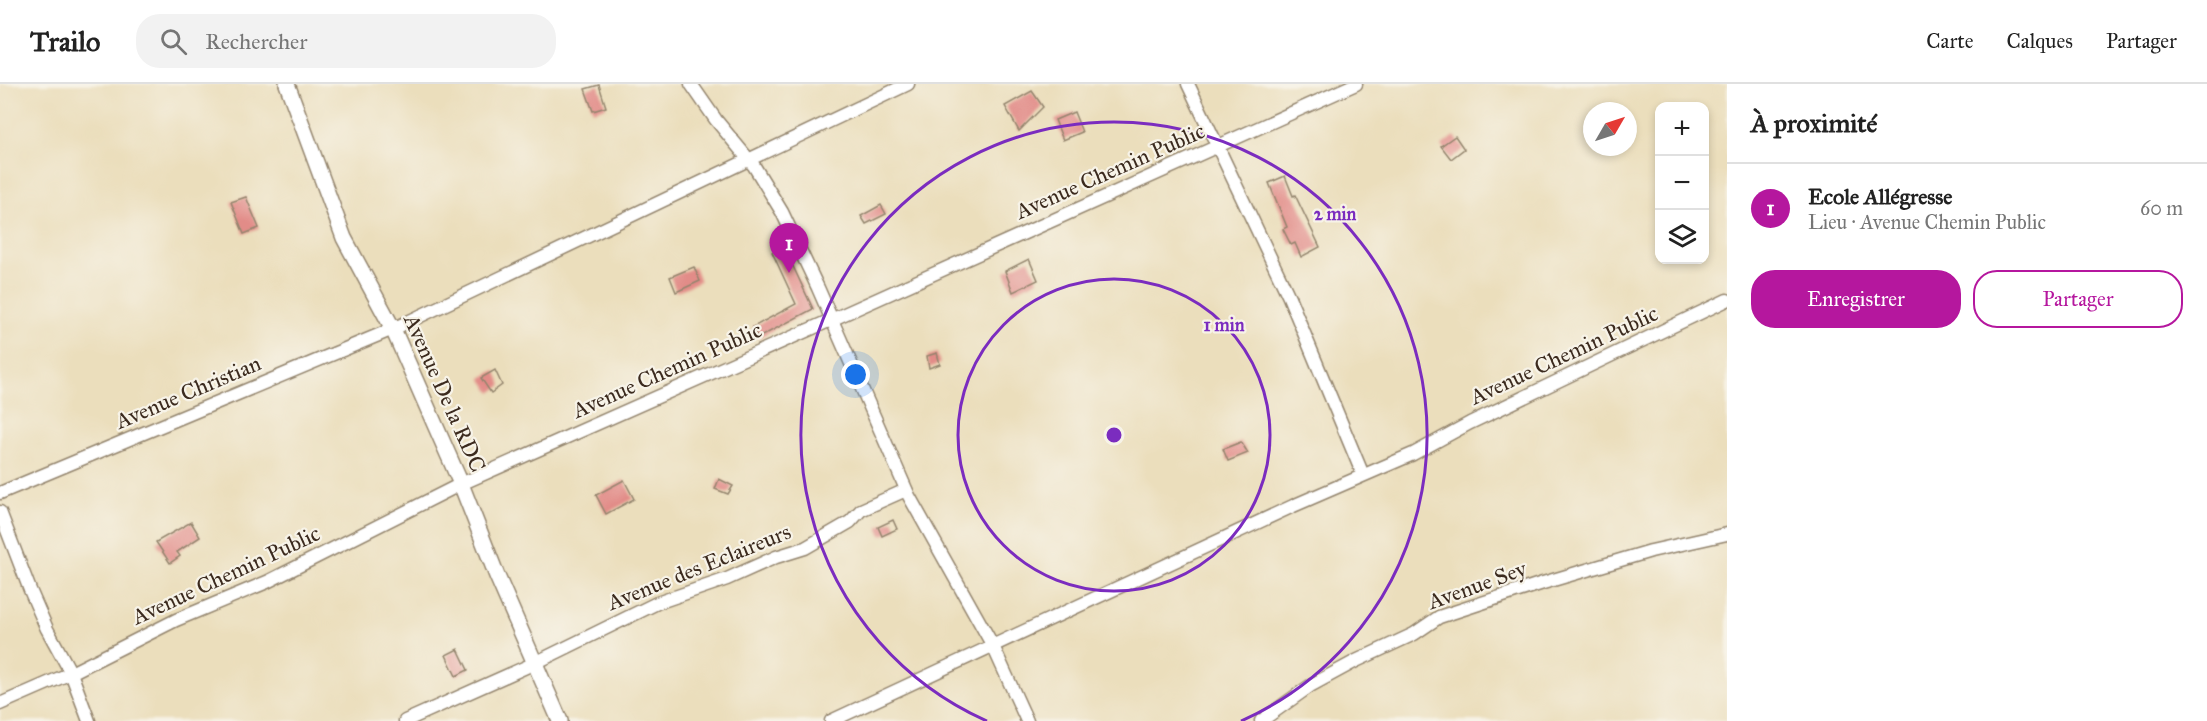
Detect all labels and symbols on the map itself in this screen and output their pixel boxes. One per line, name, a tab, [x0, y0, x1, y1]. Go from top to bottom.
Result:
north arrow	[1583, 102, 1637, 156]
street label: Avenue Chemin Public	[1010, 117, 1209, 225]
text: 2 min	[1314, 203, 1357, 225]
pin: 1	[770, 224, 808, 273]
street label: Avenue Chemin Public	[1465, 300, 1662, 411]
street label: Avenue De la RDC	[398, 309, 492, 476]
text: 1 min	[1204, 314, 1245, 336]
street label: Avenue Chemin Public	[567, 316, 766, 424]
street label: Avenue Christian	[110, 349, 265, 435]
your location	[841, 360, 870, 389]
centre of rings	[1104, 425, 1124, 445]
street label: Avenue des Eclaireurs	[602, 518, 795, 616]
street label: Avenue Chemin Public	[127, 520, 324, 631]
street label: Avenue Sey	[1423, 555, 1531, 616]

